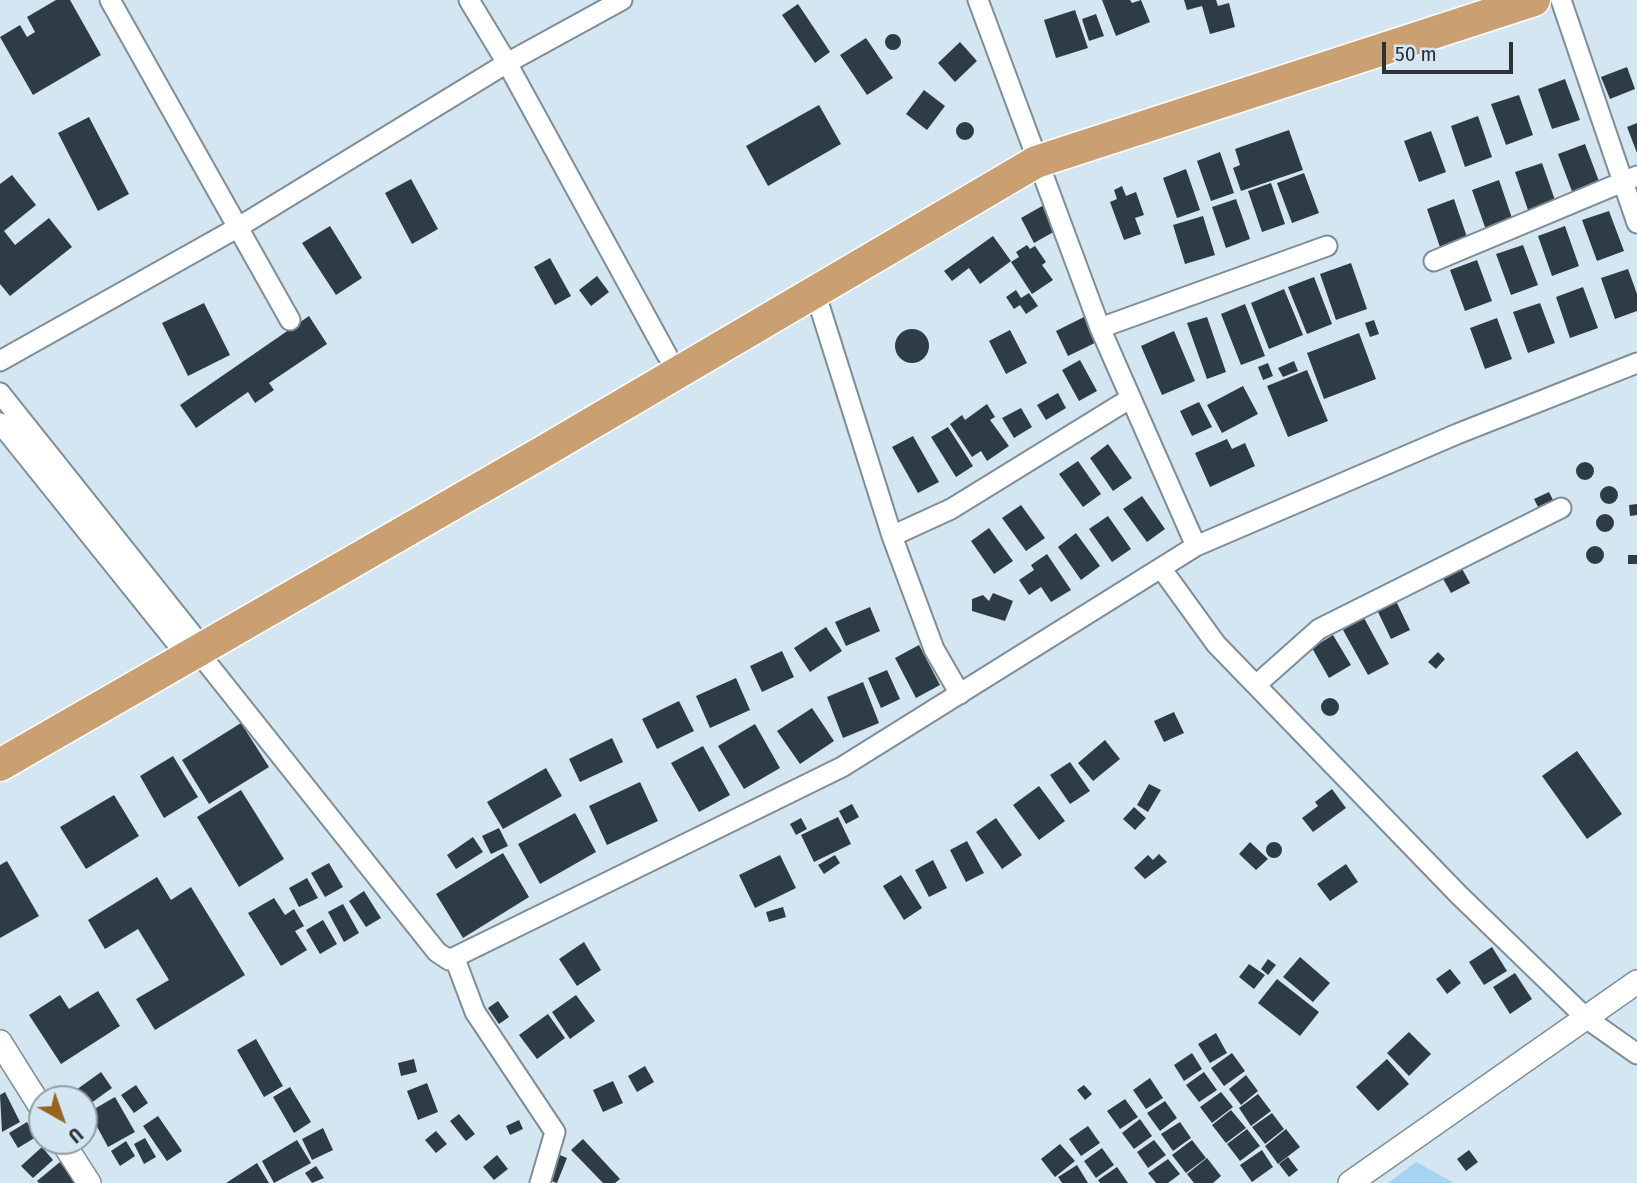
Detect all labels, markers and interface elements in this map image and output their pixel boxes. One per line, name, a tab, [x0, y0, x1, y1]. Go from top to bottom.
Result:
scale bar	[1385, 28, 1516, 72]
text: 50 m	[1395, 41, 1437, 67]
north arrow	[28, 1085, 98, 1155]
text: U	[64, 1123, 87, 1147]

